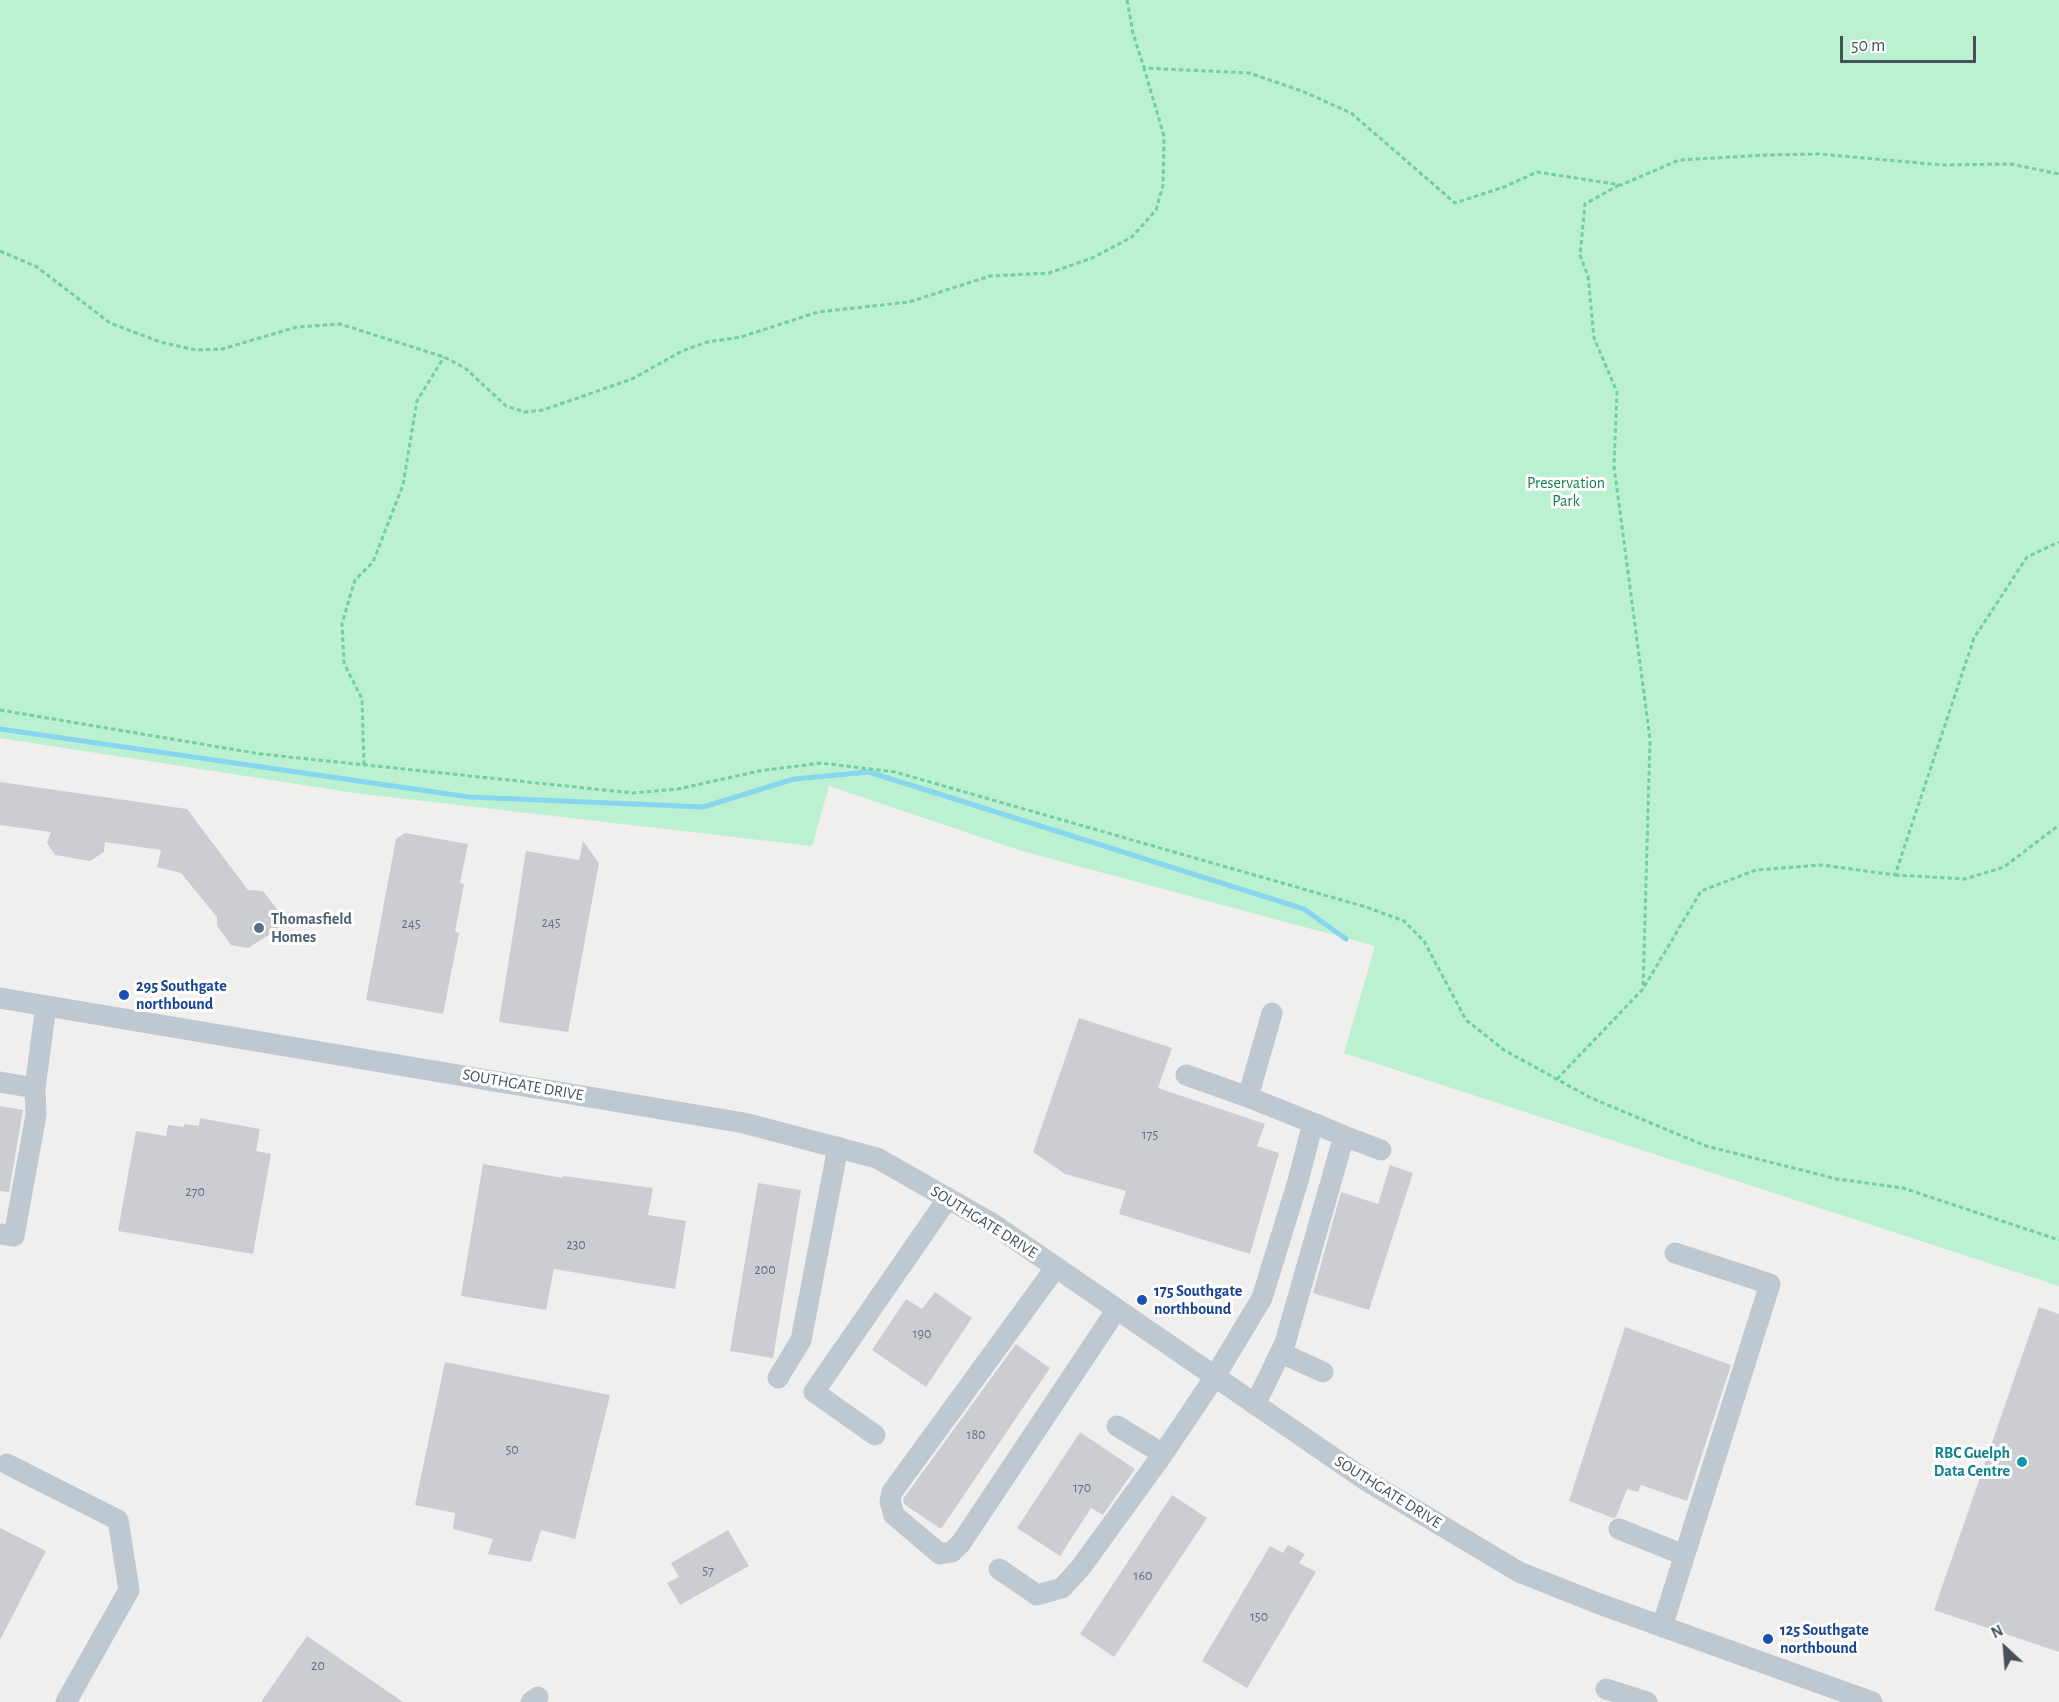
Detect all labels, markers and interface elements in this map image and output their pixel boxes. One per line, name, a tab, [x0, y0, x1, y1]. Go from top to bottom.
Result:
scale bar	[1843, 24, 1980, 62]
text: 50 m	[1851, 37, 1885, 55]
park label: Preservation Park	[1527, 473, 1605, 511]
place label: Thomasfield Homes	[271, 909, 352, 947]
house number: 245	[542, 915, 560, 931]
house number: 245	[402, 916, 420, 932]
marker: Thomasfield Homes	[252, 921, 266, 935]
place label: 295 Southgate northbound	[136, 976, 227, 1014]
marker: 295 Southgate northbound	[117, 988, 131, 1002]
street label: SOUTHGATE DRIVE	[461, 1065, 585, 1105]
house number: 175	[1142, 1127, 1158, 1143]
street label: SOUTHGATE DRIVE	[927, 1181, 1041, 1263]
house number: 270	[185, 1184, 205, 1200]
house number: 230	[566, 1237, 586, 1253]
house number: 200	[754, 1262, 776, 1278]
place label: 175 Southgate northbound	[1154, 1281, 1242, 1319]
marker: 175 Southgate northbound	[1135, 1293, 1149, 1307]
house number: 190	[913, 1326, 931, 1342]
house number: 180	[967, 1427, 985, 1443]
house number: 50	[505, 1442, 519, 1458]
place label: RBC Guelph Data Centre	[1934, 1443, 2010, 1481]
street label: SOUTHGATE DRIVE	[1331, 1451, 1445, 1533]
marker: RBC Guelph Data Centre	[2015, 1455, 2029, 1469]
house number: 170	[1073, 1480, 1091, 1496]
house number: 57	[702, 1563, 714, 1579]
house number: 160	[1134, 1568, 1152, 1584]
house number: 150	[1250, 1609, 1268, 1625]
north arrow	[1975, 1618, 2035, 1678]
place label: 125 Southgate northbound	[1780, 1620, 1869, 1658]
text: N	[1989, 1622, 2006, 1641]
marker: 125 Southgate northbound	[1761, 1632, 1775, 1646]
house number: 20	[311, 1658, 325, 1674]

